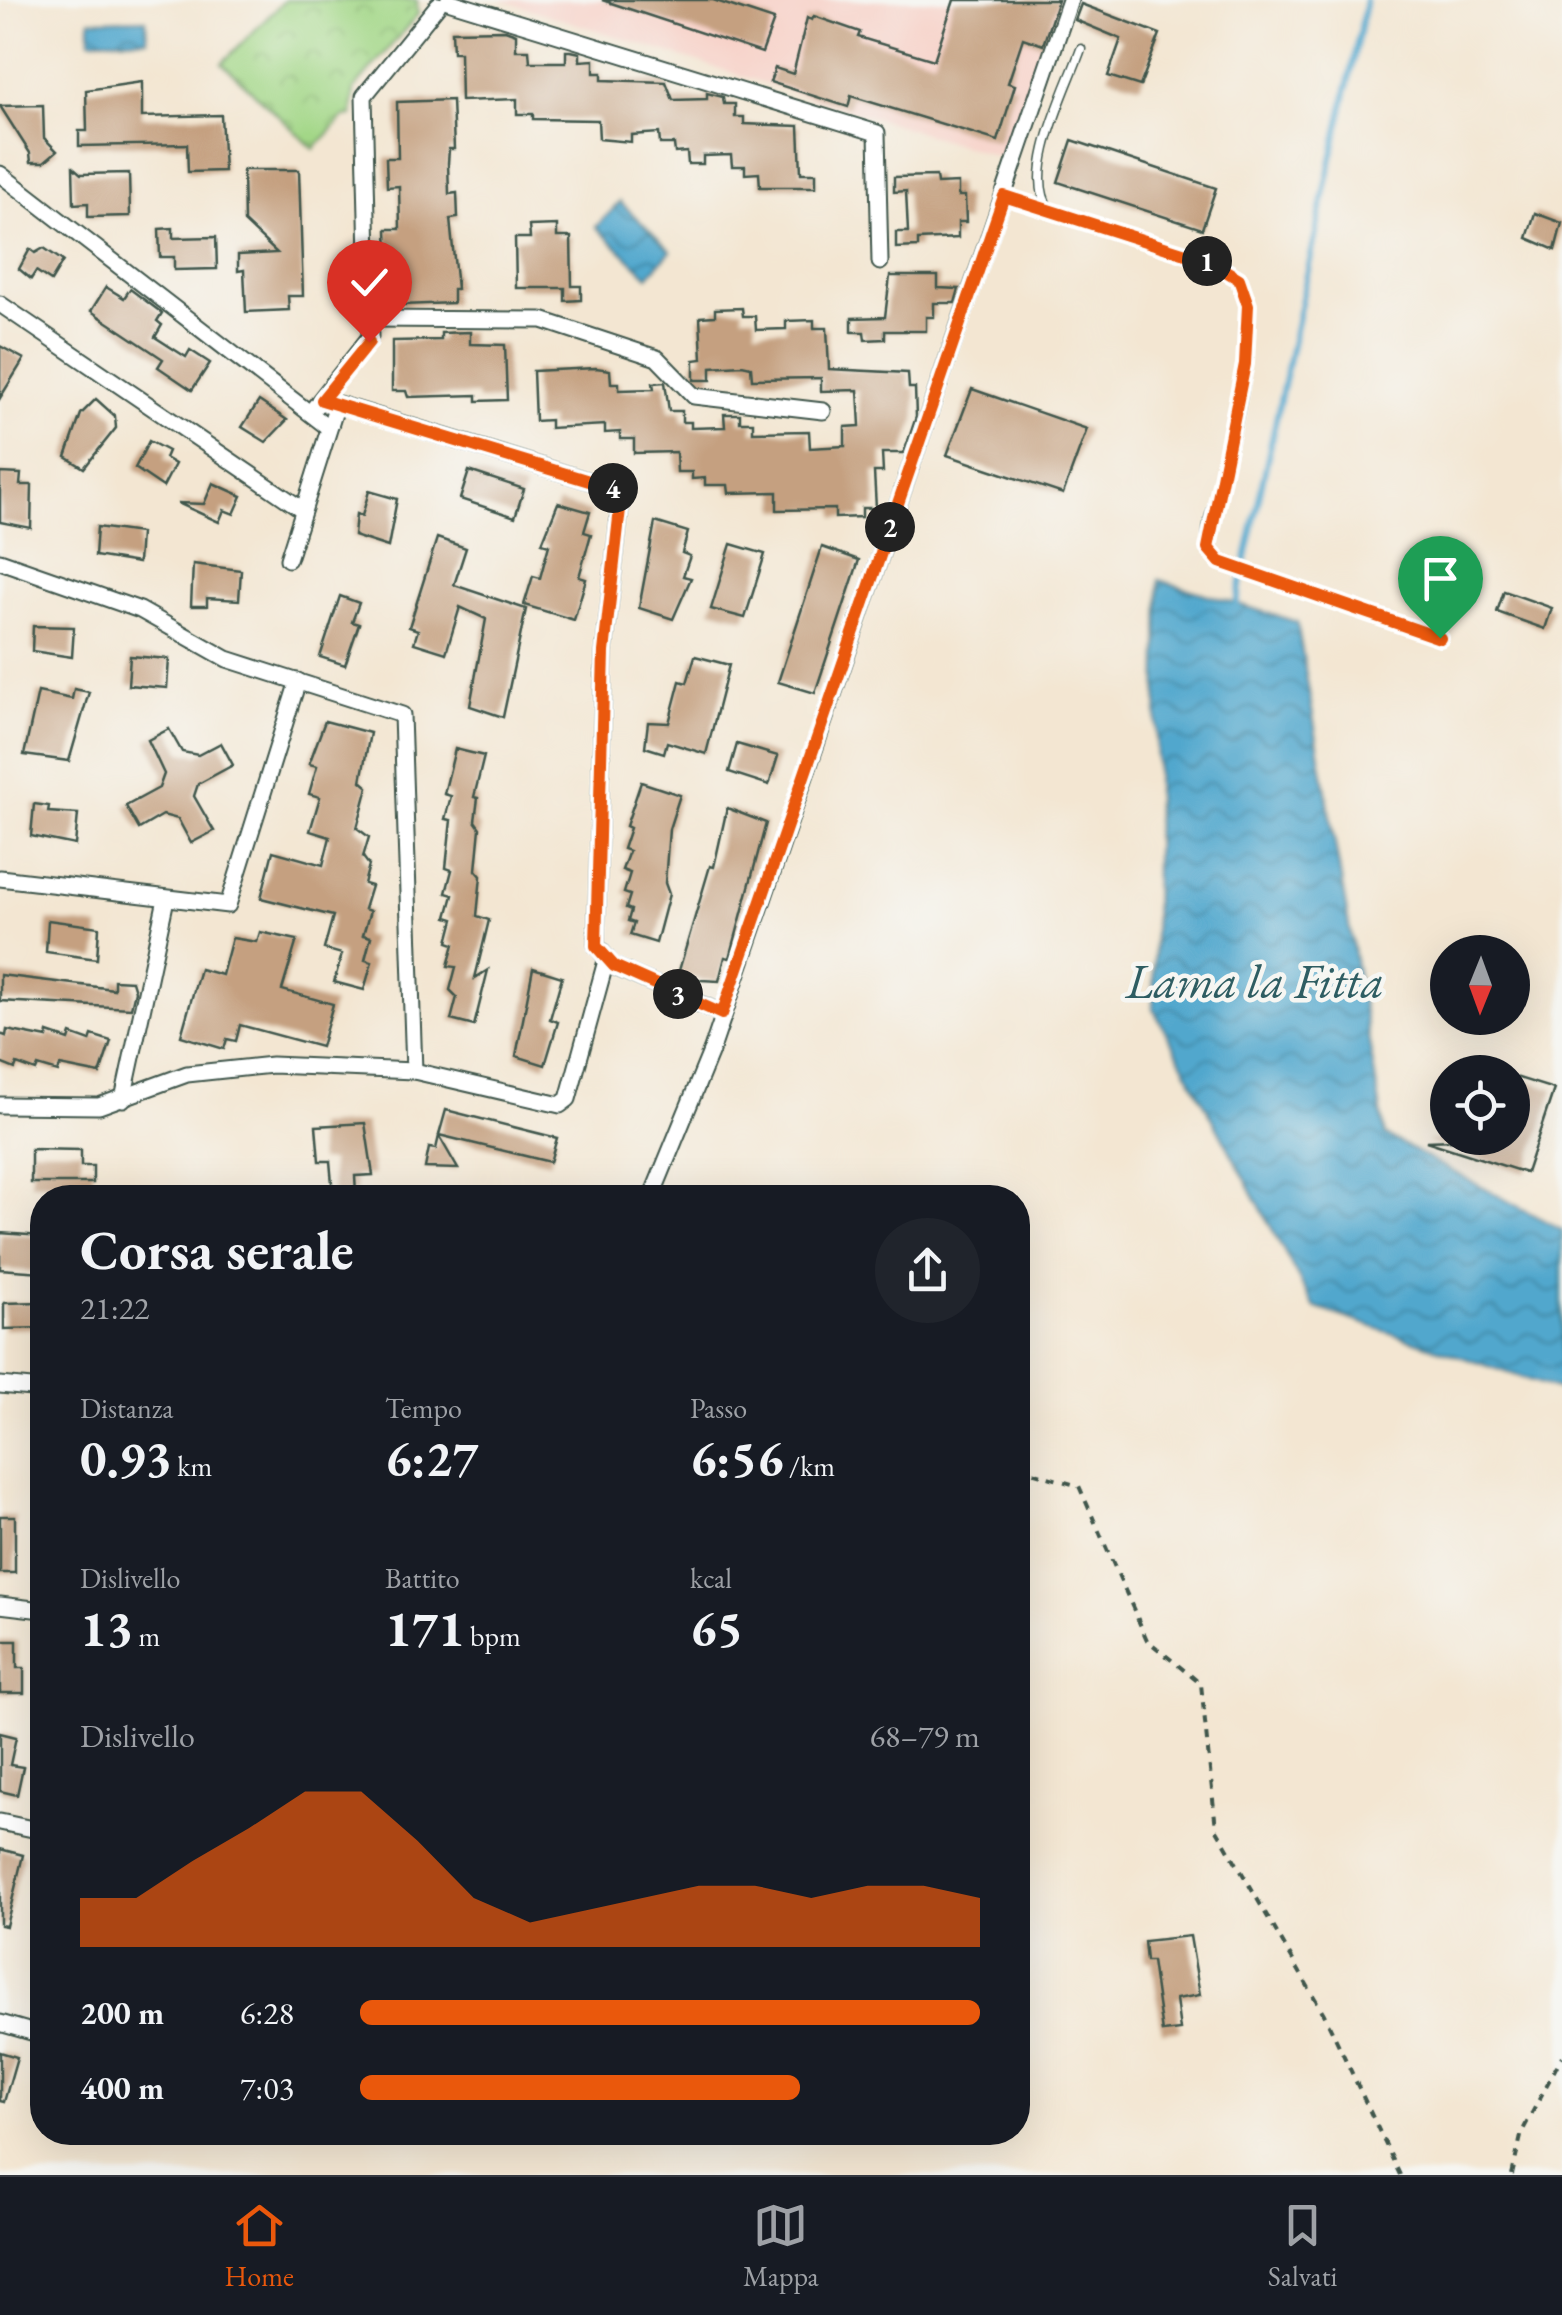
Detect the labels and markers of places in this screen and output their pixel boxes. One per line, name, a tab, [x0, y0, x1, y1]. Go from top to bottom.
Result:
pin: 1	[1182, 236, 1232, 286]
pin	[327, 240, 412, 343]
pin: 4	[588, 463, 638, 513]
pin: 2	[865, 502, 915, 552]
pin	[1398, 536, 1483, 639]
pin: 3	[653, 969, 703, 1019]

